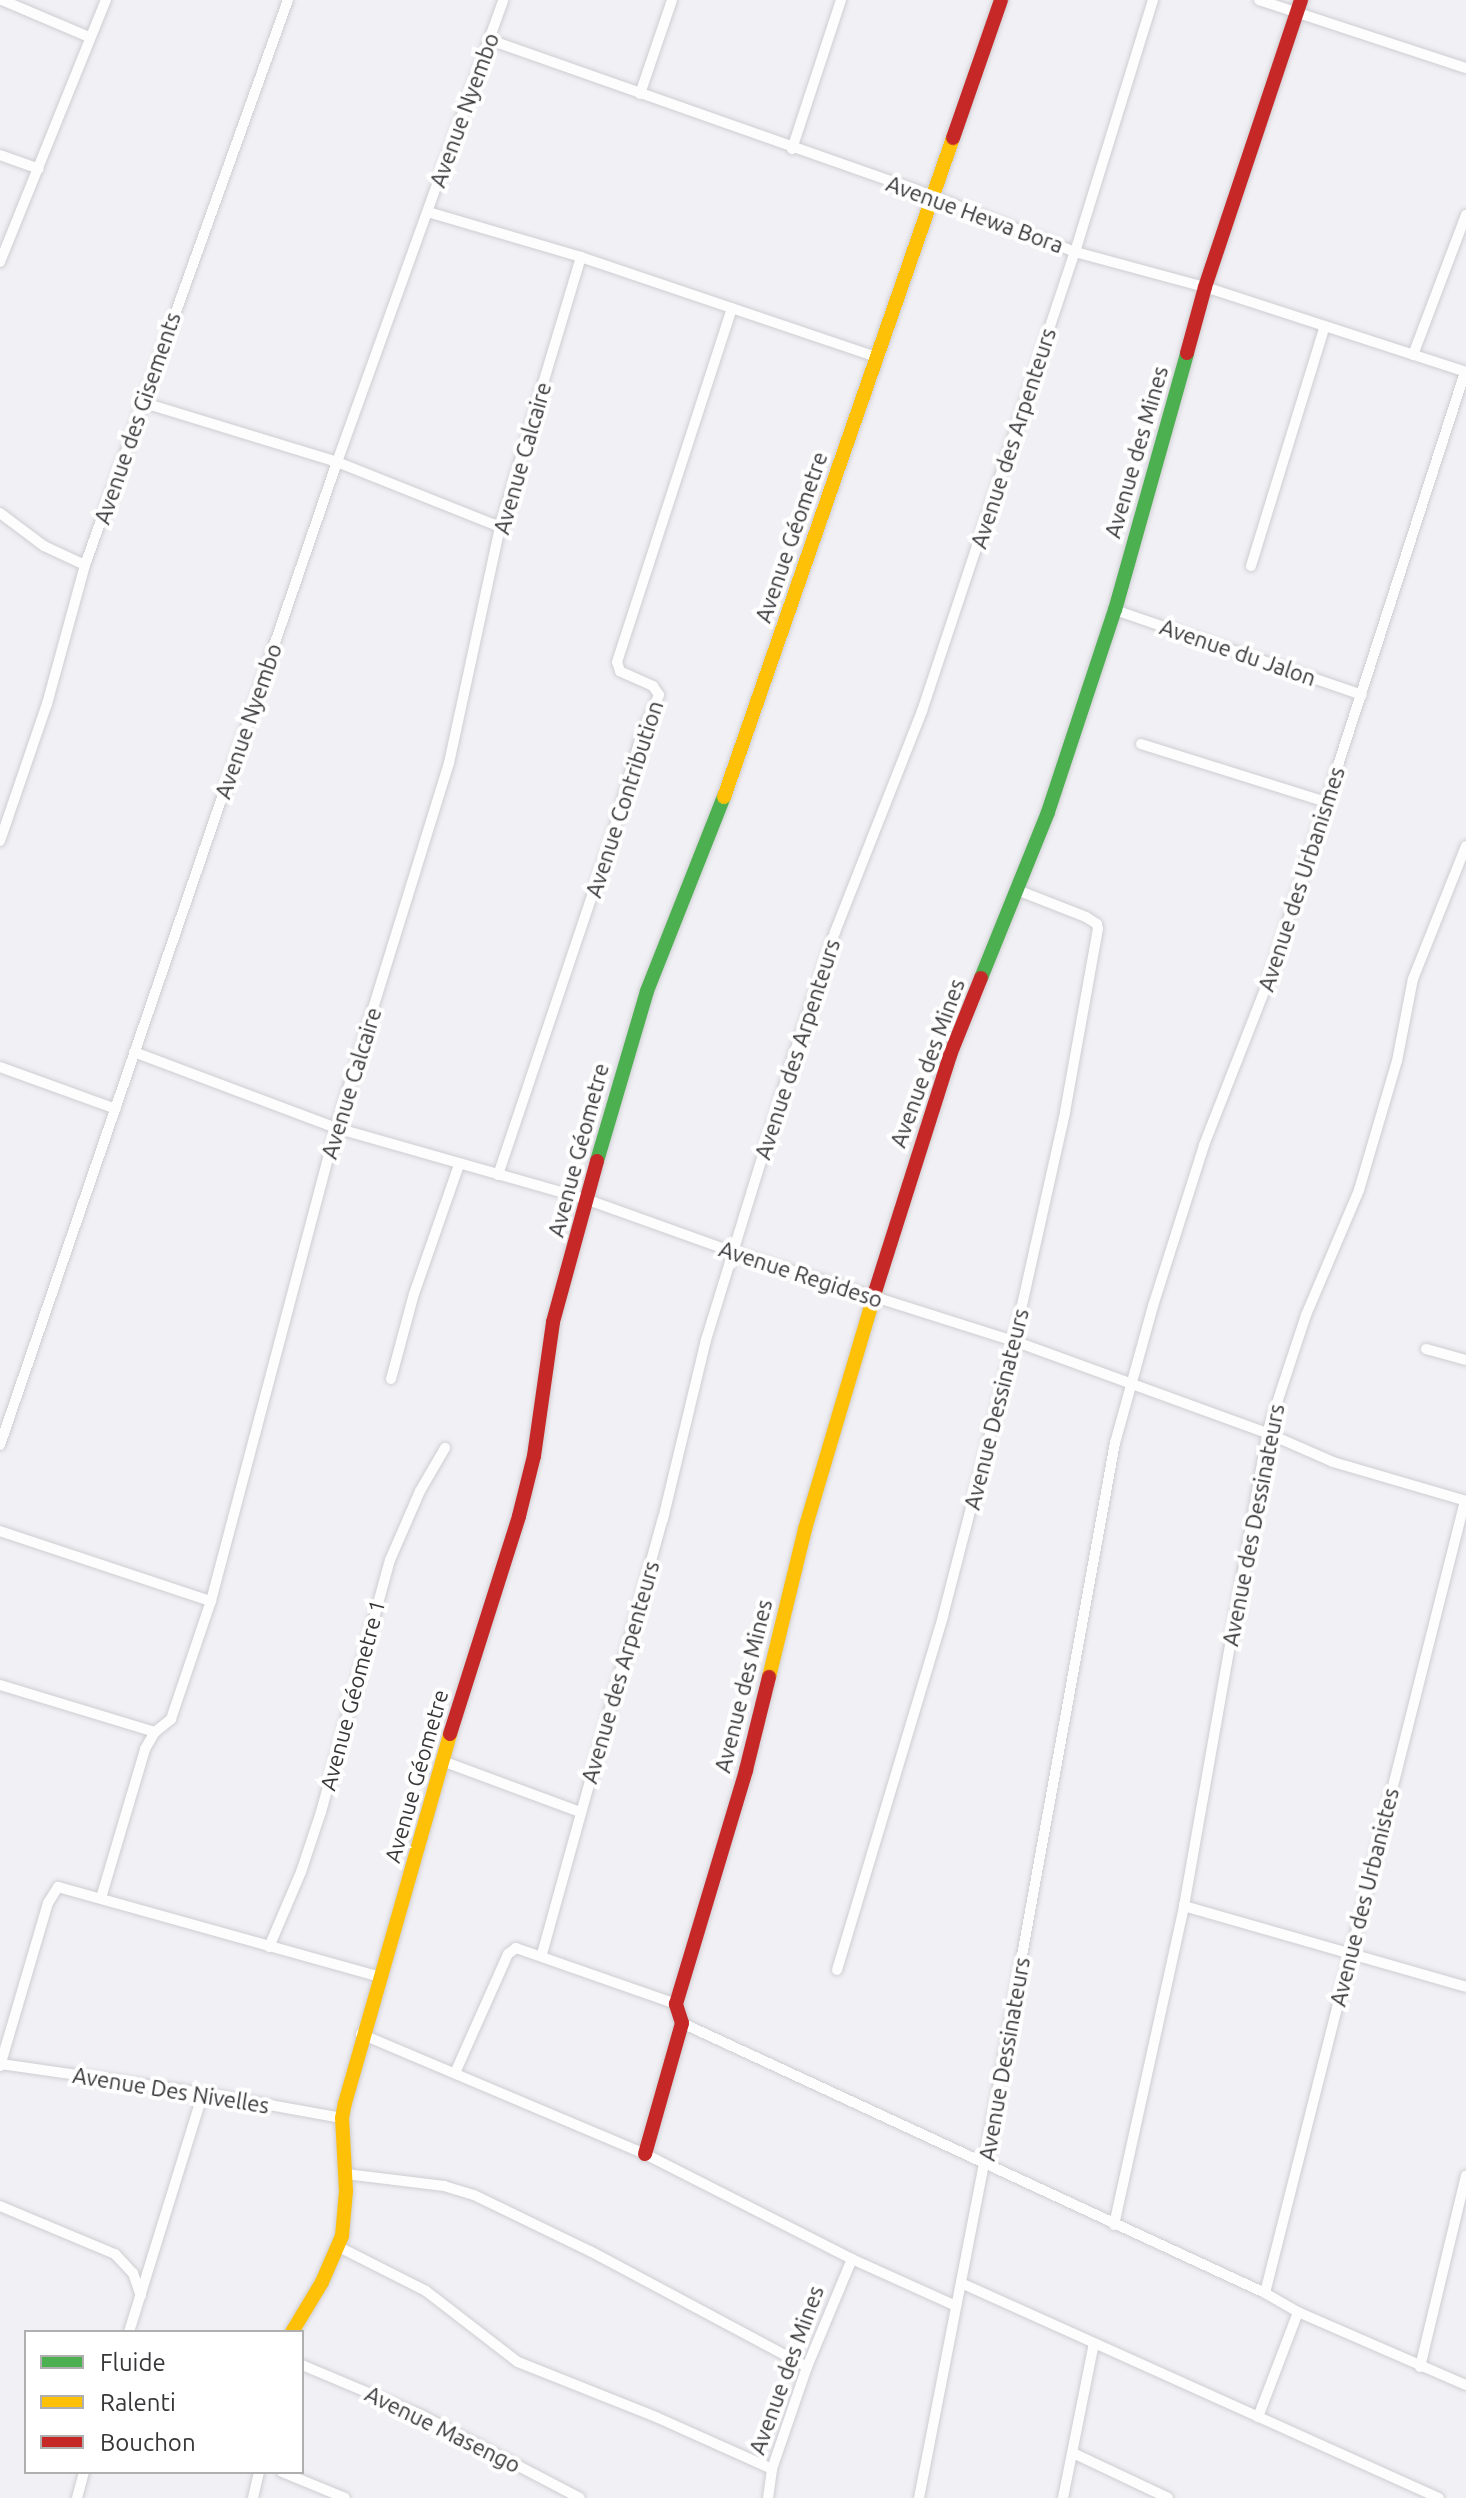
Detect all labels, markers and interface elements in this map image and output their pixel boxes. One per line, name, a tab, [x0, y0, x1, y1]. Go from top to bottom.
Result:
street label: Avenue Nyembo	[424, 29, 504, 191]
street label: Avenue Hewa Bora	[883, 170, 1067, 258]
street label: Avenue des Gisements	[88, 309, 186, 527]
street label: Avenue des Arpenteurs	[965, 324, 1061, 552]
street label: Avenue des Mines	[1099, 363, 1173, 541]
street label: Avenue Calcaire	[488, 379, 556, 537]
street label: Avenue Géometre	[749, 448, 833, 626]
street label: Avenue du Jalon	[1157, 613, 1319, 691]
street label: Avenue Nyembo	[209, 640, 287, 802]
street label: Avenue Contribution	[580, 697, 668, 901]
street label: Avenue des Urbanismes	[1252, 763, 1350, 995]
street label: Avenue des Arpenteurs	[749, 935, 845, 1163]
street label: Avenue des Mines	[884, 975, 970, 1151]
street label: Avenue Calcaire	[315, 1004, 387, 1162]
street label: Avenue Géometre	[542, 1060, 614, 1240]
street label: Avenue Regideso	[716, 1235, 886, 1313]
street label: Avenue Dessinateurs	[958, 1306, 1034, 1512]
street label: Avenue des Dessinateurs	[1217, 1402, 1289, 1648]
street label: Avenue des Arpenteurs	[576, 1558, 664, 1786]
street label: Avenue Géometre 1	[314, 1597, 390, 1793]
street label: Avenue des Mines	[709, 1597, 777, 1775]
street label: Avenue Géometre	[379, 1686, 453, 1866]
street label: Avenue des Urbanistes	[1324, 1785, 1404, 2009]
street label: Avenue Dessinateurs	[973, 1955, 1035, 2163]
street label: Avenue Des Nivelles	[71, 2061, 271, 2119]
street label: Avenue des Mines	[743, 2282, 829, 2458]
legend	[24, 2330, 304, 2474]
text: Fluide	[100, 2349, 166, 2376]
street label: Avenue Masengo	[361, 2380, 525, 2478]
text: Ralenti	[100, 2389, 176, 2416]
text: Bouchon	[100, 2429, 196, 2456]

